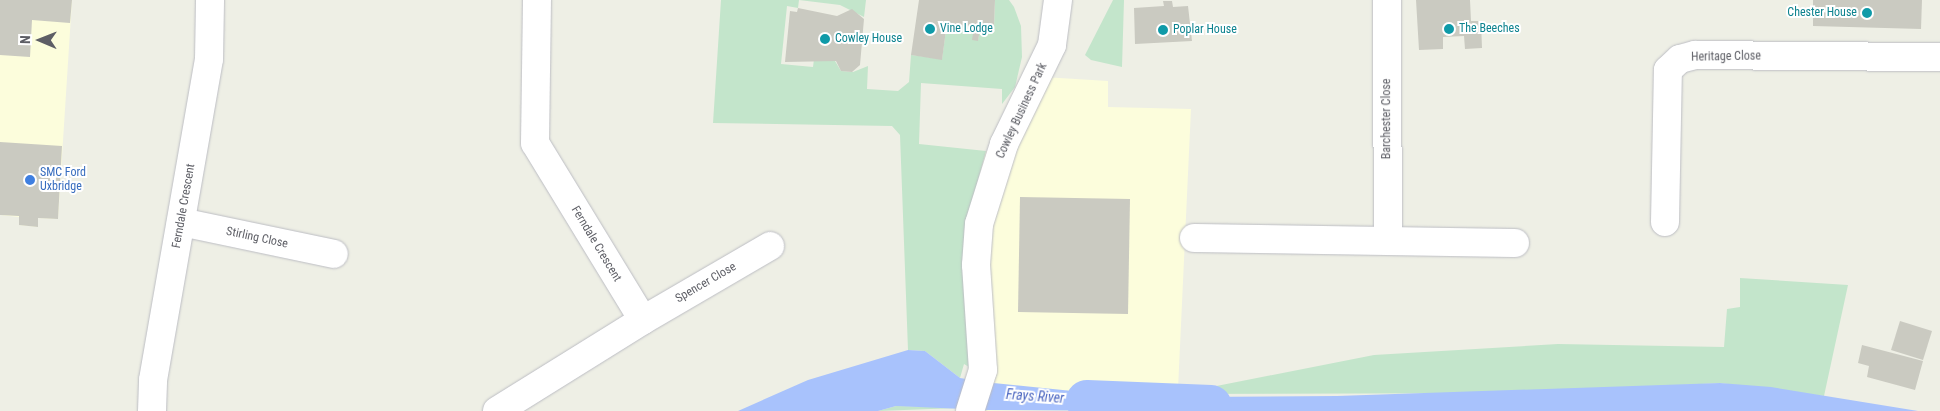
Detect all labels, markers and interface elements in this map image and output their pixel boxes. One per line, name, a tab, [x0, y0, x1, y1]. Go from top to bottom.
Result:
place label: Chester House	[1787, 6, 1857, 20]
marker: Chester House	[1861, 7, 1873, 19]
north arrow	[15, 15, 65, 65]
place label: Vine Lodge	[940, 22, 993, 36]
place label: The Beeches	[1459, 22, 1520, 36]
marker: Vine Lodge	[924, 23, 936, 35]
place label: Poplar House	[1173, 23, 1237, 37]
marker: The Beeches	[1443, 23, 1455, 35]
marker: Poplar House	[1157, 24, 1169, 36]
place label: Cowley House	[835, 32, 902, 46]
marker: Cowley House	[819, 33, 831, 45]
text: N	[17, 35, 33, 44]
street label: Heritage Close	[1691, 49, 1761, 65]
street label: Cowley Business Park	[994, 61, 1050, 161]
street label: Barchester Close	[1380, 79, 1394, 159]
street label: Ferndale Crescent	[169, 163, 199, 249]
place label: SMC Ford Uxbridge	[40, 166, 86, 194]
marker: SMC Ford Uxbridge	[24, 174, 36, 186]
street label: Ferndale Crescent	[568, 204, 624, 284]
street label: Stirling Close	[225, 224, 289, 252]
street label: Spencer Close	[673, 260, 739, 306]
water label: Frays River	[1005, 386, 1065, 406]

